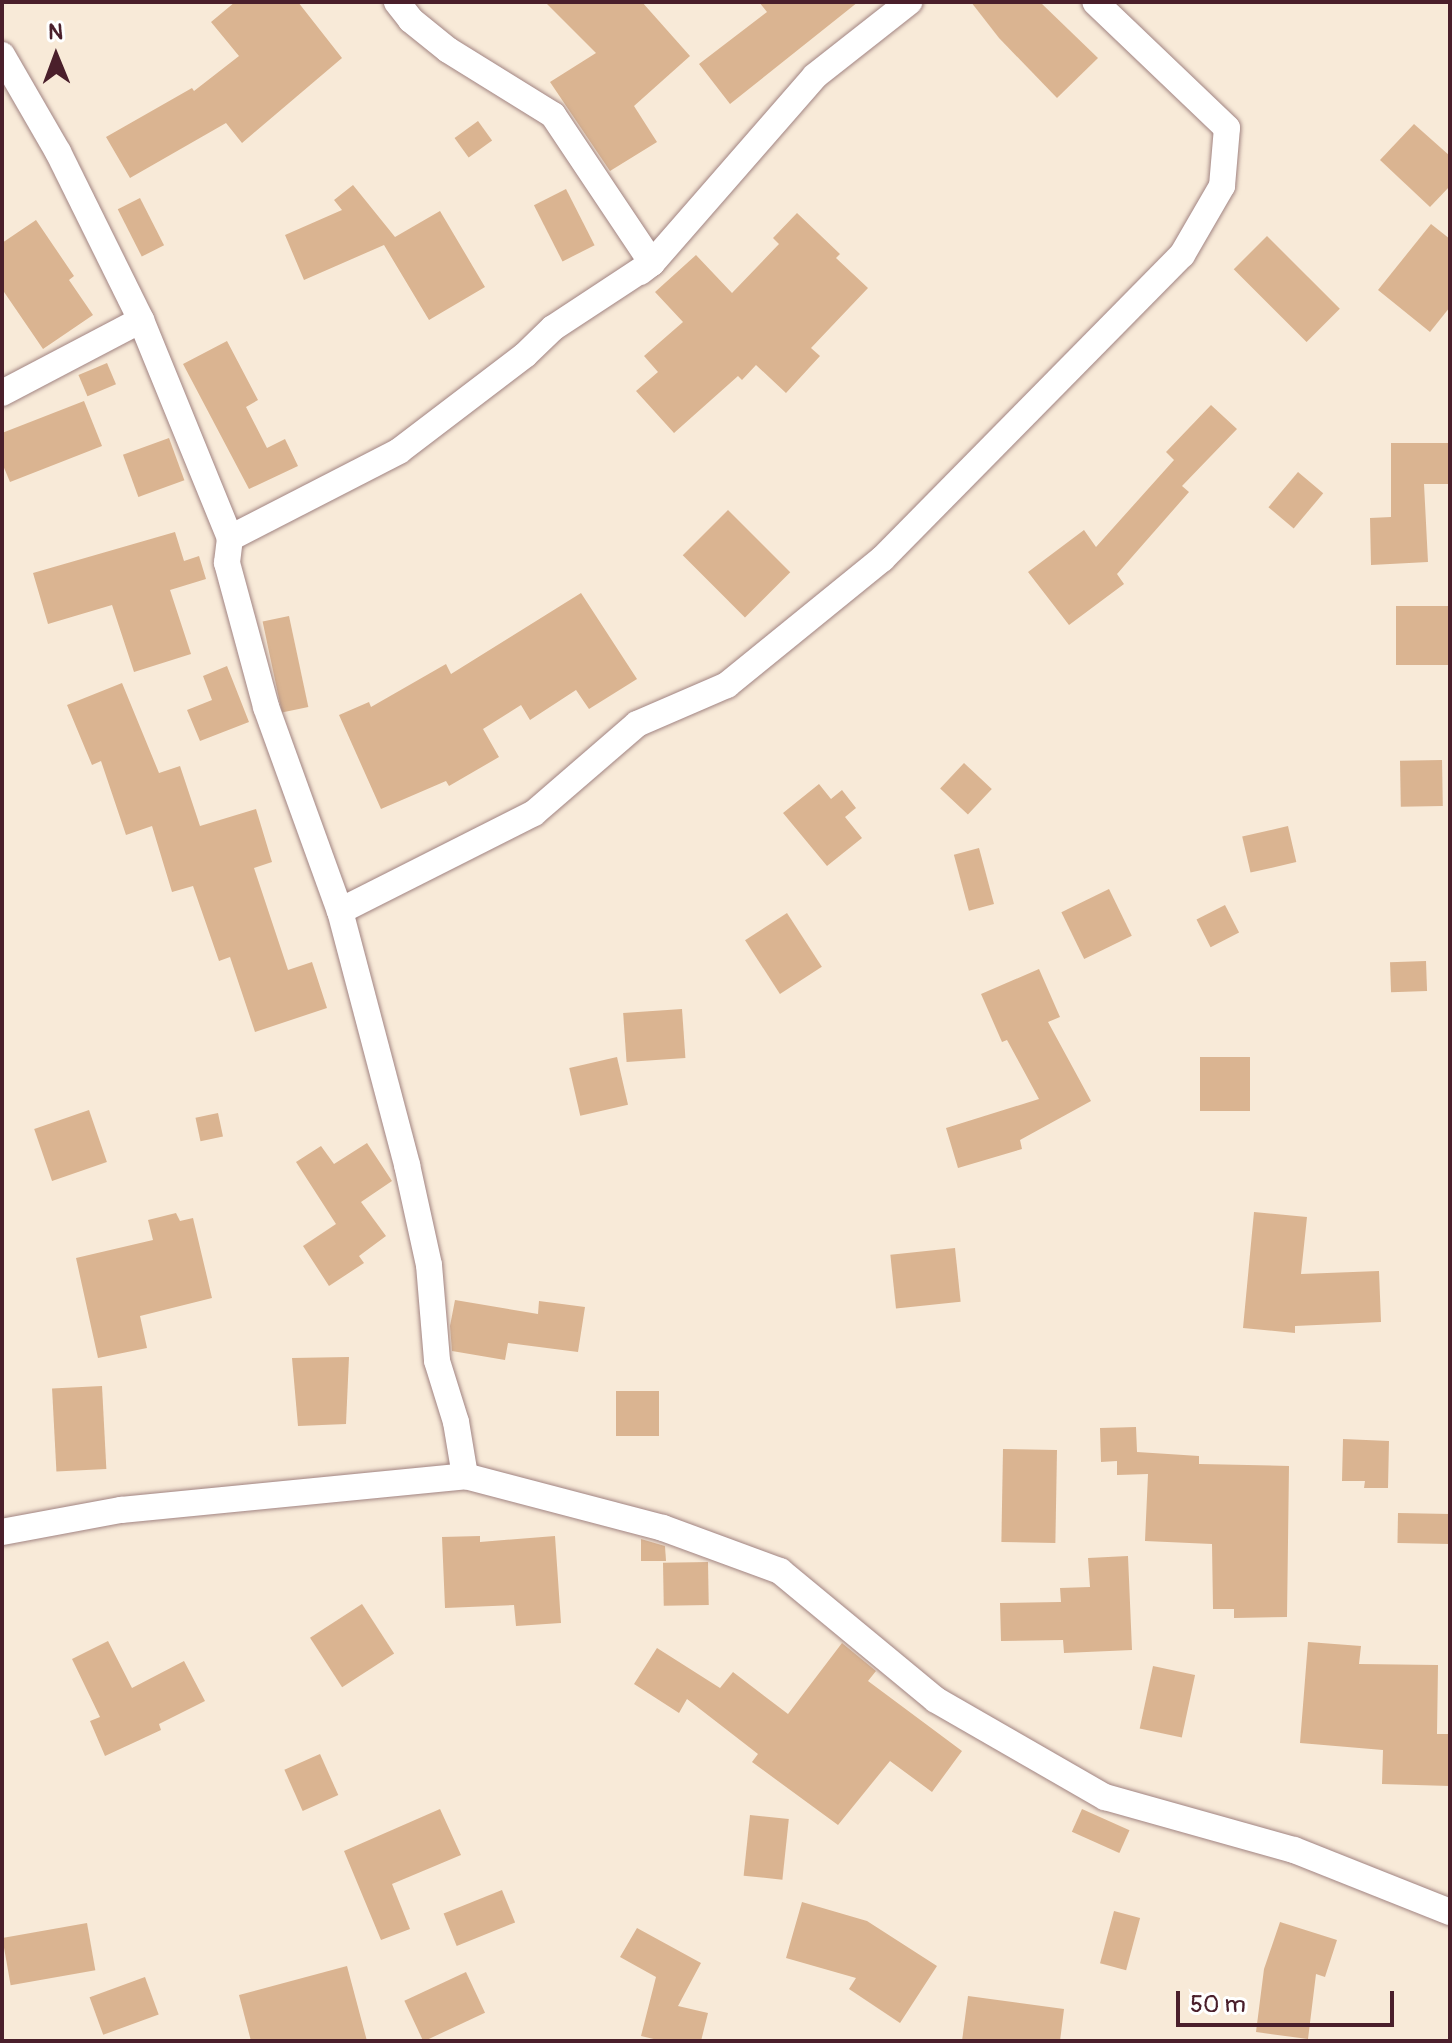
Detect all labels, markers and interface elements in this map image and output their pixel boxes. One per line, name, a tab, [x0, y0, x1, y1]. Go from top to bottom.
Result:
north arrow	[16, 16, 96, 96]
text: N	[48, 18, 63, 46]
scale bar	[1180, 1975, 1398, 2025]
text: 50 m	[1190, 1990, 1246, 2019]

